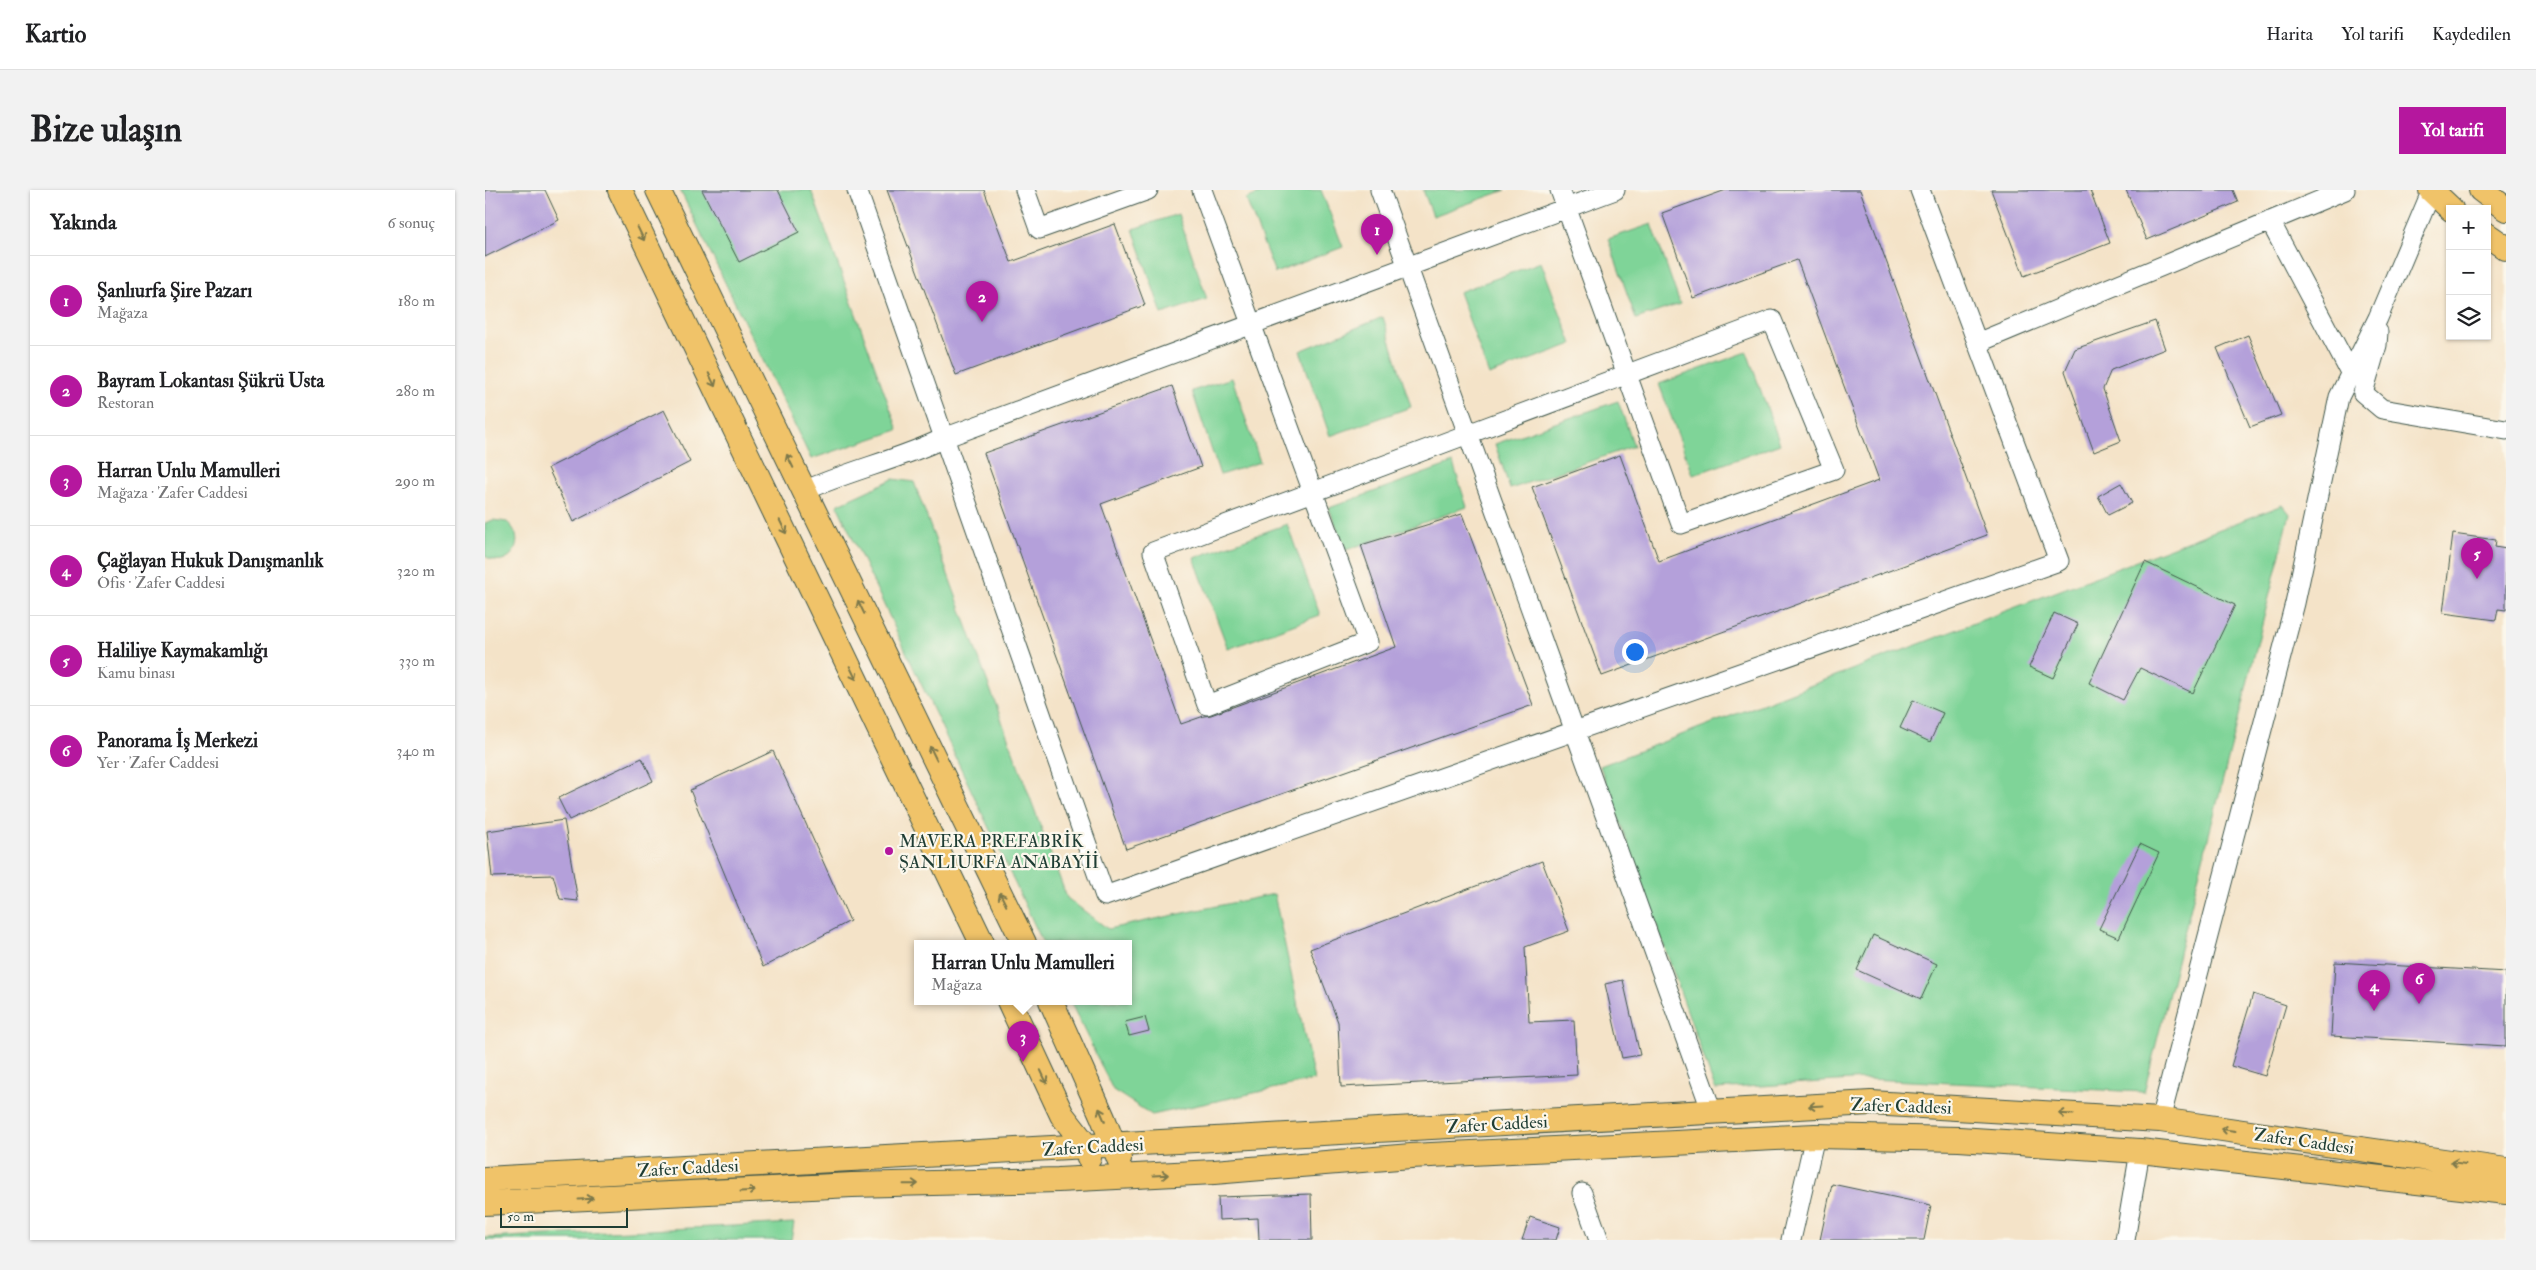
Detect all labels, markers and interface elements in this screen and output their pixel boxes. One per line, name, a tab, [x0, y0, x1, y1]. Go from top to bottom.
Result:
text: Kartio	[25, 19, 86, 50]
text: Harita	[2266, 23, 2313, 46]
text: Yol tarifi	[2341, 23, 2404, 46]
text: Kaydedilen	[2432, 23, 2511, 46]
button: Yol tarifi	[2399, 107, 2506, 154]
text: Bize ulaşın	[30, 108, 182, 152]
map controls	[2446, 205, 2491, 340]
button: +	[2446, 205, 2491, 250]
text: Yakında	[50, 209, 117, 236]
text: 6 sonuç	[388, 213, 435, 233]
pin: 1	[1361, 214, 1393, 255]
one-way arrow	[637, 226, 647, 241]
button: −	[2446, 250, 2491, 295]
text: Şanlıurfa Şire Pazarı	[97, 279, 252, 303]
pin: 2	[966, 281, 998, 322]
text: 1	[63, 291, 69, 311]
text: 180 m	[398, 291, 435, 311]
button: layers	[2446, 295, 2491, 340]
text: Mağaza	[97, 303, 148, 323]
text: Bayram Lokantası Şükrü Usta	[97, 369, 324, 393]
one-way arrow	[708, 372, 717, 387]
text: 2	[62, 381, 70, 401]
text: 280 m	[395, 381, 435, 401]
text: Restoran	[97, 393, 154, 413]
one-way arrow	[784, 454, 794, 469]
text: Harran Unlu Mamulleri	[97, 459, 280, 483]
text: 3	[63, 471, 69, 491]
text: 290 m	[395, 471, 435, 491]
text: Mağaza · Zafer Caddesi	[97, 483, 248, 503]
one-way arrow	[778, 519, 788, 534]
pin: 5	[2461, 538, 2493, 579]
text: Çağlayan Hukuk Danışmanlık	[97, 549, 324, 573]
text: 4	[62, 561, 70, 581]
text: 320 m	[397, 561, 435, 581]
text: Ofis · Zafer Caddesi	[97, 573, 225, 593]
one-way arrow	[856, 600, 865, 615]
text: Haliliye Kaymakamlığı	[97, 639, 268, 663]
your location	[1622, 639, 1648, 665]
text: 5	[62, 651, 70, 671]
text: 330 m	[399, 651, 435, 671]
text: Kamu binası	[97, 663, 175, 683]
one-way arrow	[849, 665, 859, 680]
text: Panorama İş Merkezi	[97, 729, 258, 753]
text: 6	[62, 741, 70, 761]
text: 340 m	[396, 741, 435, 761]
one-way arrow	[928, 746, 937, 761]
text: Yer · Zafer Caddesi	[97, 753, 219, 773]
place label: MAVERA PREFABRİK ŞANLIURFA ANABAYİİ	[899, 830, 1099, 874]
marker: MAVERA PREFABRİK ŞANLIURFA ANABAYİİ	[883, 845, 895, 857]
one-way arrow	[998, 892, 1007, 907]
popup	[914, 940, 1132, 1005]
text: Harran Unlu Mamulleri	[931, 951, 1115, 975]
pin: 6	[2403, 963, 2435, 1004]
pin: 4	[2358, 970, 2390, 1011]
text: Mağaza	[931, 975, 982, 995]
pin: 3	[1007, 1021, 1039, 1062]
one-way arrow	[1040, 1069, 1049, 1084]
street label: Zafer Caddesi	[1850, 1093, 1952, 1120]
one-way arrow	[1809, 1102, 1825, 1111]
one-way arrow	[1096, 1108, 1106, 1123]
street label: Zafer Caddesi	[1446, 1110, 1548, 1139]
one-way arrow	[2058, 1110, 2074, 1119]
street label: Zafer Caddesi	[2252, 1123, 2356, 1160]
one-way arrow	[2220, 1125, 2236, 1135]
street label: Zafer Caddesi	[1042, 1133, 1144, 1162]
street label: Zafer Caddesi	[637, 1154, 739, 1183]
one-way arrow	[2450, 1158, 2466, 1168]
one-way arrow	[1152, 1170, 1168, 1179]
one-way arrow	[902, 1179, 919, 1189]
one-way arrow	[740, 1186, 756, 1195]
one-way arrow	[578, 1194, 594, 1203]
scale bar	[500, 1205, 627, 1228]
text: 50 m	[507, 1208, 534, 1225]

